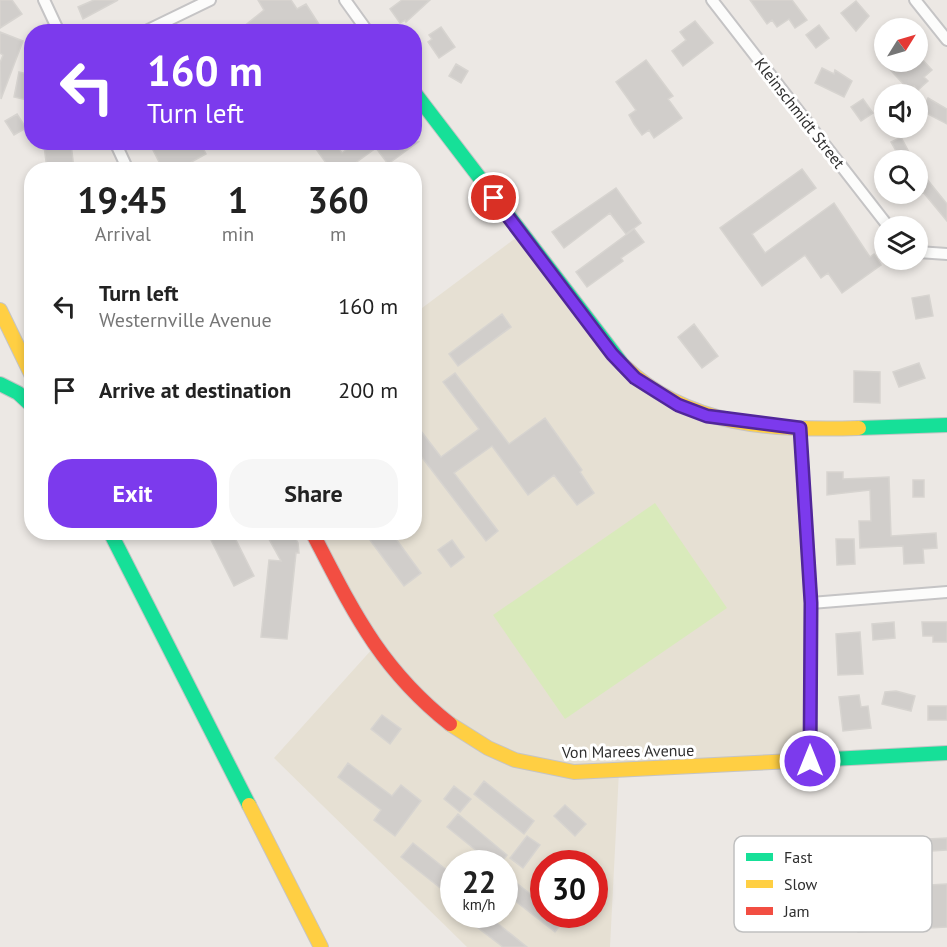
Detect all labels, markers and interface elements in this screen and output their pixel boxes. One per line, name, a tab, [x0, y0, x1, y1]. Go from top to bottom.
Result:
north arrow	[874, 18, 928, 72]
map controls	[874, 18, 928, 270]
text: 160 m	[147, 43, 263, 98]
icon: left	[48, 48, 126, 126]
street label: Kleinschmidt Street	[751, 54, 850, 173]
button: sound	[874, 84, 928, 138]
text: Turn left	[147, 96, 244, 130]
button: search	[874, 150, 928, 204]
pin	[468, 172, 519, 223]
text: 19:45	[77, 176, 169, 223]
text: 1	[228, 176, 248, 223]
text: 360	[308, 176, 369, 223]
icon: arrive	[477, 181, 510, 214]
button: layers	[874, 216, 928, 270]
text: Arrival	[95, 221, 151, 247]
text: min	[222, 221, 254, 247]
text: m	[330, 221, 346, 247]
text: Turn left	[99, 279, 179, 307]
icon: left	[48, 290, 81, 323]
text: 160 m	[338, 292, 398, 320]
text: Westernville Avenue	[99, 307, 272, 333]
icon: arrive	[48, 374, 81, 407]
text: Arrive at destination	[99, 376, 291, 404]
text: 200 m	[338, 376, 398, 404]
button: Exit	[48, 459, 217, 528]
button: Share	[229, 459, 398, 528]
position arrow	[778, 729, 842, 793]
street label: Von Marees Avenue	[561, 740, 694, 762]
legend	[734, 836, 932, 932]
text: Fast	[784, 847, 813, 867]
speed limit sign: 30	[530, 850, 608, 928]
text: 22	[462, 862, 496, 901]
text: Slow	[784, 874, 818, 894]
text: km/h	[463, 895, 495, 914]
text: Jam	[783, 901, 810, 921]

